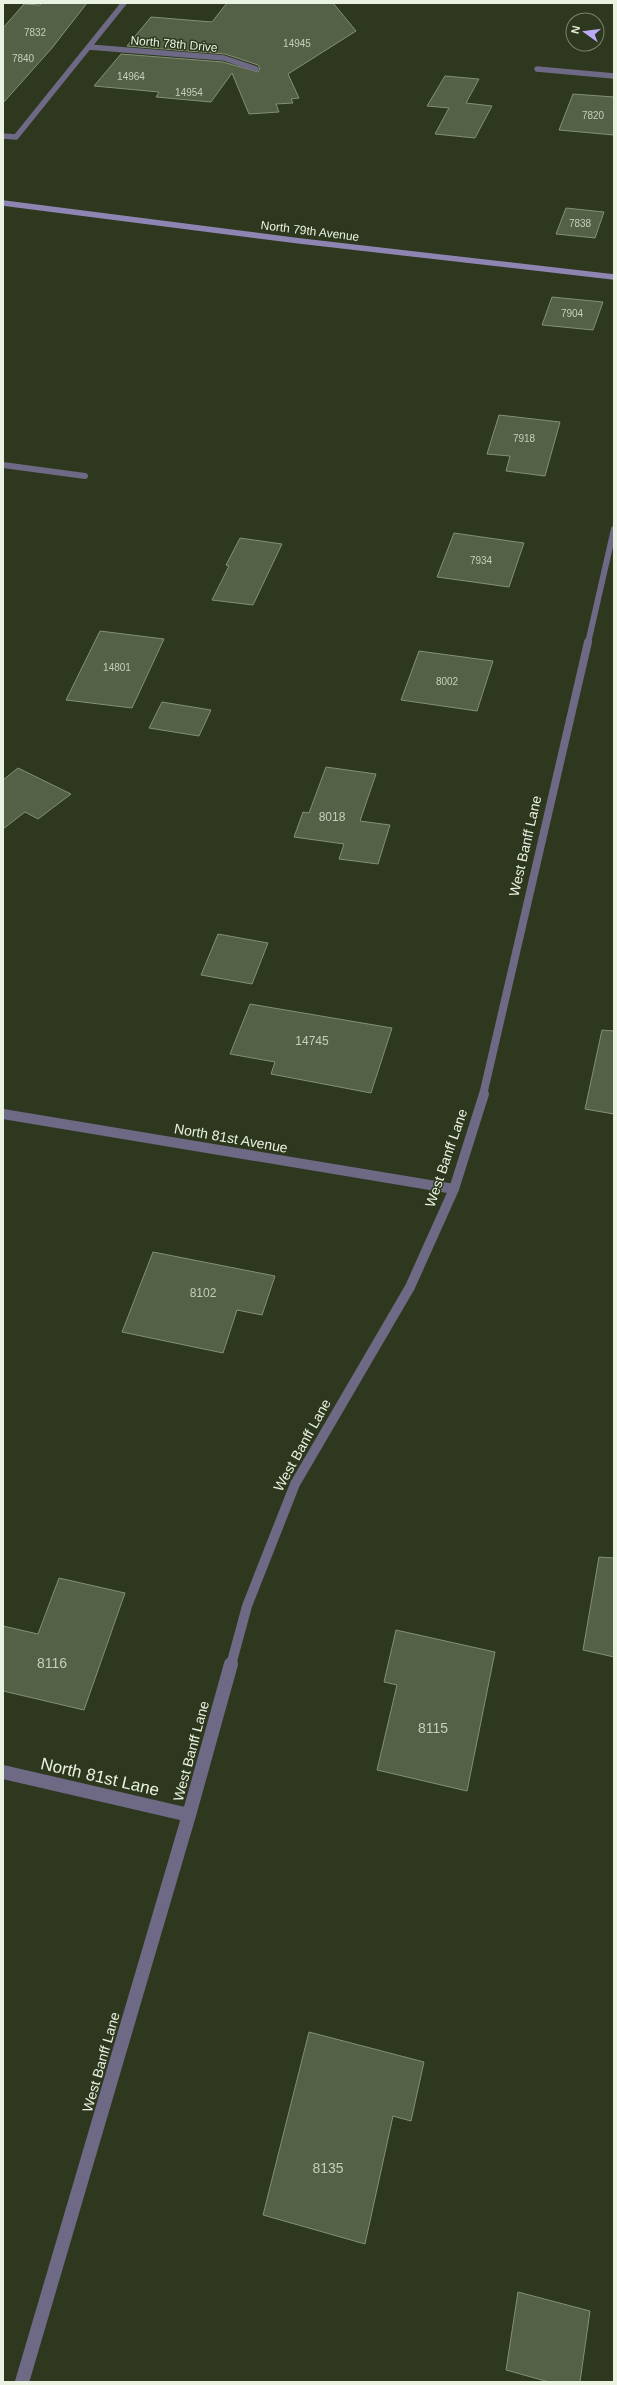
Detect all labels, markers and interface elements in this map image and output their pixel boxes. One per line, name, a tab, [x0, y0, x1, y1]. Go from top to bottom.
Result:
north arrow	[565, 12, 605, 52]
text: N	[569, 24, 582, 35]
house number: 7832	[24, 27, 47, 38]
street label: North 78th Drive	[130, 33, 218, 55]
house number: 14945	[283, 38, 311, 49]
house number: 7840	[12, 53, 35, 64]
house number: 14964	[117, 71, 145, 82]
house number: 14954	[175, 87, 203, 98]
house number: 7820	[582, 110, 605, 121]
street label: North 79th Avenue	[260, 218, 360, 244]
house number: 7838	[569, 218, 592, 229]
house number: 7904	[561, 308, 584, 319]
house number: 7918	[513, 433, 536, 444]
house number: 7934	[470, 555, 493, 566]
house number: 14801	[103, 662, 131, 673]
house number: 8002	[436, 676, 459, 687]
street label: West Banff Lane	[506, 794, 544, 898]
house number: 8018	[319, 810, 346, 824]
house number: 14745	[295, 1034, 329, 1048]
street label: West Banff Lane	[422, 1107, 470, 1209]
street label: North 81st Avenue	[173, 1120, 289, 1156]
house number: 8102	[190, 1286, 217, 1300]
street label: West Banff Lane	[270, 1396, 334, 1494]
house number: 8116	[37, 1655, 67, 1671]
street label: West Banff Lane	[170, 1699, 212, 1803]
house number: 8115	[418, 1720, 448, 1736]
street label: North 81st Lane	[39, 1754, 161, 1800]
street label: West Banff Lane	[79, 2010, 123, 2114]
house number: 8135	[312, 2160, 344, 2176]

